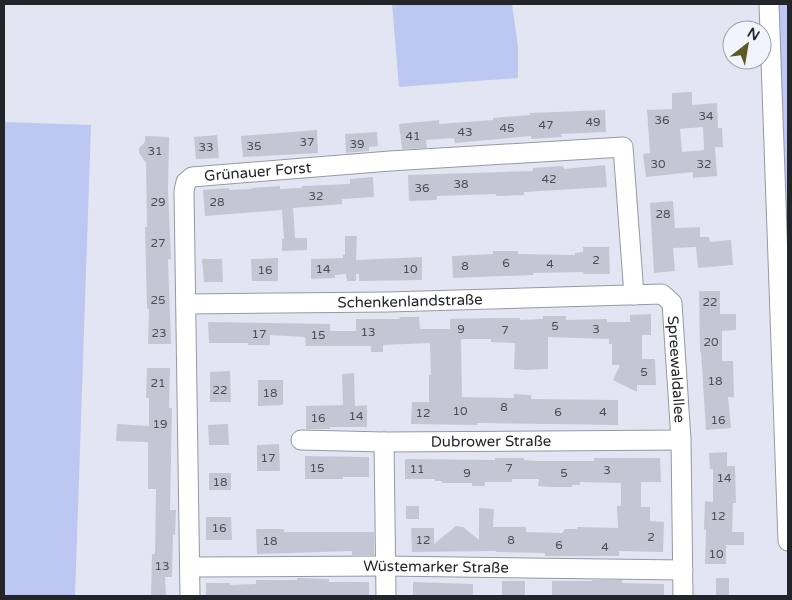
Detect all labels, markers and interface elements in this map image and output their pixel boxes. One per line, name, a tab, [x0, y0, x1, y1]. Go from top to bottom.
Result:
north arrow	[722, 20, 772, 70]
text: N	[744, 24, 763, 44]
house number: 34	[698, 109, 714, 123]
house number: 36	[654, 113, 670, 127]
house number: 49	[585, 115, 601, 129]
house number: 47	[538, 118, 554, 132]
house number: 45	[499, 121, 515, 135]
house number: 43	[457, 125, 473, 139]
house number: 41	[405, 129, 421, 143]
house number: 37	[299, 135, 315, 149]
house number: 39	[349, 137, 365, 151]
house number: 35	[246, 139, 262, 153]
house number: 33	[198, 140, 214, 154]
house number: 31	[147, 144, 163, 158]
house number: 30	[650, 157, 666, 171]
house number: 32	[696, 157, 712, 171]
street label: Grünauer Forst	[203, 158, 312, 185]
house number: 42	[541, 172, 557, 186]
house number: 38	[453, 177, 469, 191]
house number: 36	[414, 181, 430, 195]
house number: 32	[308, 189, 324, 203]
house number: 29	[150, 195, 166, 209]
house number: 28	[209, 195, 225, 209]
house number: 28	[655, 207, 671, 221]
house number: 27	[150, 236, 166, 250]
house number: 2	[592, 253, 600, 267]
house number: 6	[502, 256, 510, 270]
house number: 4	[546, 257, 554, 271]
house number: 8	[461, 259, 469, 273]
house number: 14	[315, 262, 331, 276]
house number: 10	[402, 262, 418, 276]
house number: 16	[257, 263, 273, 277]
street label: Schenkenlandstraße	[337, 290, 483, 312]
house number: 25	[150, 293, 166, 307]
house number: 22	[702, 295, 718, 309]
street label: Spreewaldallee	[664, 315, 689, 423]
house number: 5	[551, 319, 559, 333]
house number: 9	[457, 322, 465, 336]
house number: 3	[592, 322, 600, 336]
house number: 7	[501, 323, 509, 337]
house number: 13	[360, 325, 376, 339]
house number: 23	[151, 326, 167, 340]
house number: 17	[251, 327, 267, 341]
house number: 15	[310, 328, 326, 342]
house number: 20	[703, 335, 719, 349]
house number: 5	[640, 365, 648, 379]
house number: 18	[707, 374, 723, 388]
house number: 21	[150, 376, 166, 390]
house number: 22	[212, 383, 228, 397]
house number: 18	[262, 386, 278, 400]
house number: 8	[500, 400, 508, 414]
house number: 10	[452, 404, 468, 418]
house number: 6	[554, 405, 562, 419]
house number: 4	[599, 405, 607, 419]
house number: 12	[415, 406, 431, 420]
house number: 14	[348, 409, 364, 423]
house number: 16	[310, 411, 326, 425]
house number: 16	[710, 413, 726, 427]
house number: 19	[152, 417, 168, 431]
street label: Dubrower Straße	[431, 432, 551, 451]
house number: 17	[260, 451, 276, 465]
house number: 15	[309, 461, 325, 475]
house number: 7	[505, 461, 513, 475]
house number: 11	[409, 462, 425, 476]
house number: 3	[603, 463, 611, 477]
house number: 9	[463, 466, 471, 480]
house number: 5	[560, 466, 568, 480]
house number: 14	[716, 471, 732, 485]
house number: 18	[212, 475, 228, 489]
house number: 12	[710, 509, 726, 523]
house number: 16	[211, 521, 227, 535]
house number: 2	[647, 530, 655, 544]
house number: 12	[415, 533, 431, 547]
house number: 8	[507, 533, 515, 547]
house number: 18	[262, 534, 278, 548]
house number: 6	[555, 538, 563, 552]
house number: 4	[601, 540, 609, 554]
house number: 10	[708, 547, 724, 561]
street label: Wüstemarker Straße	[363, 557, 509, 577]
house number: 13	[154, 559, 170, 573]

